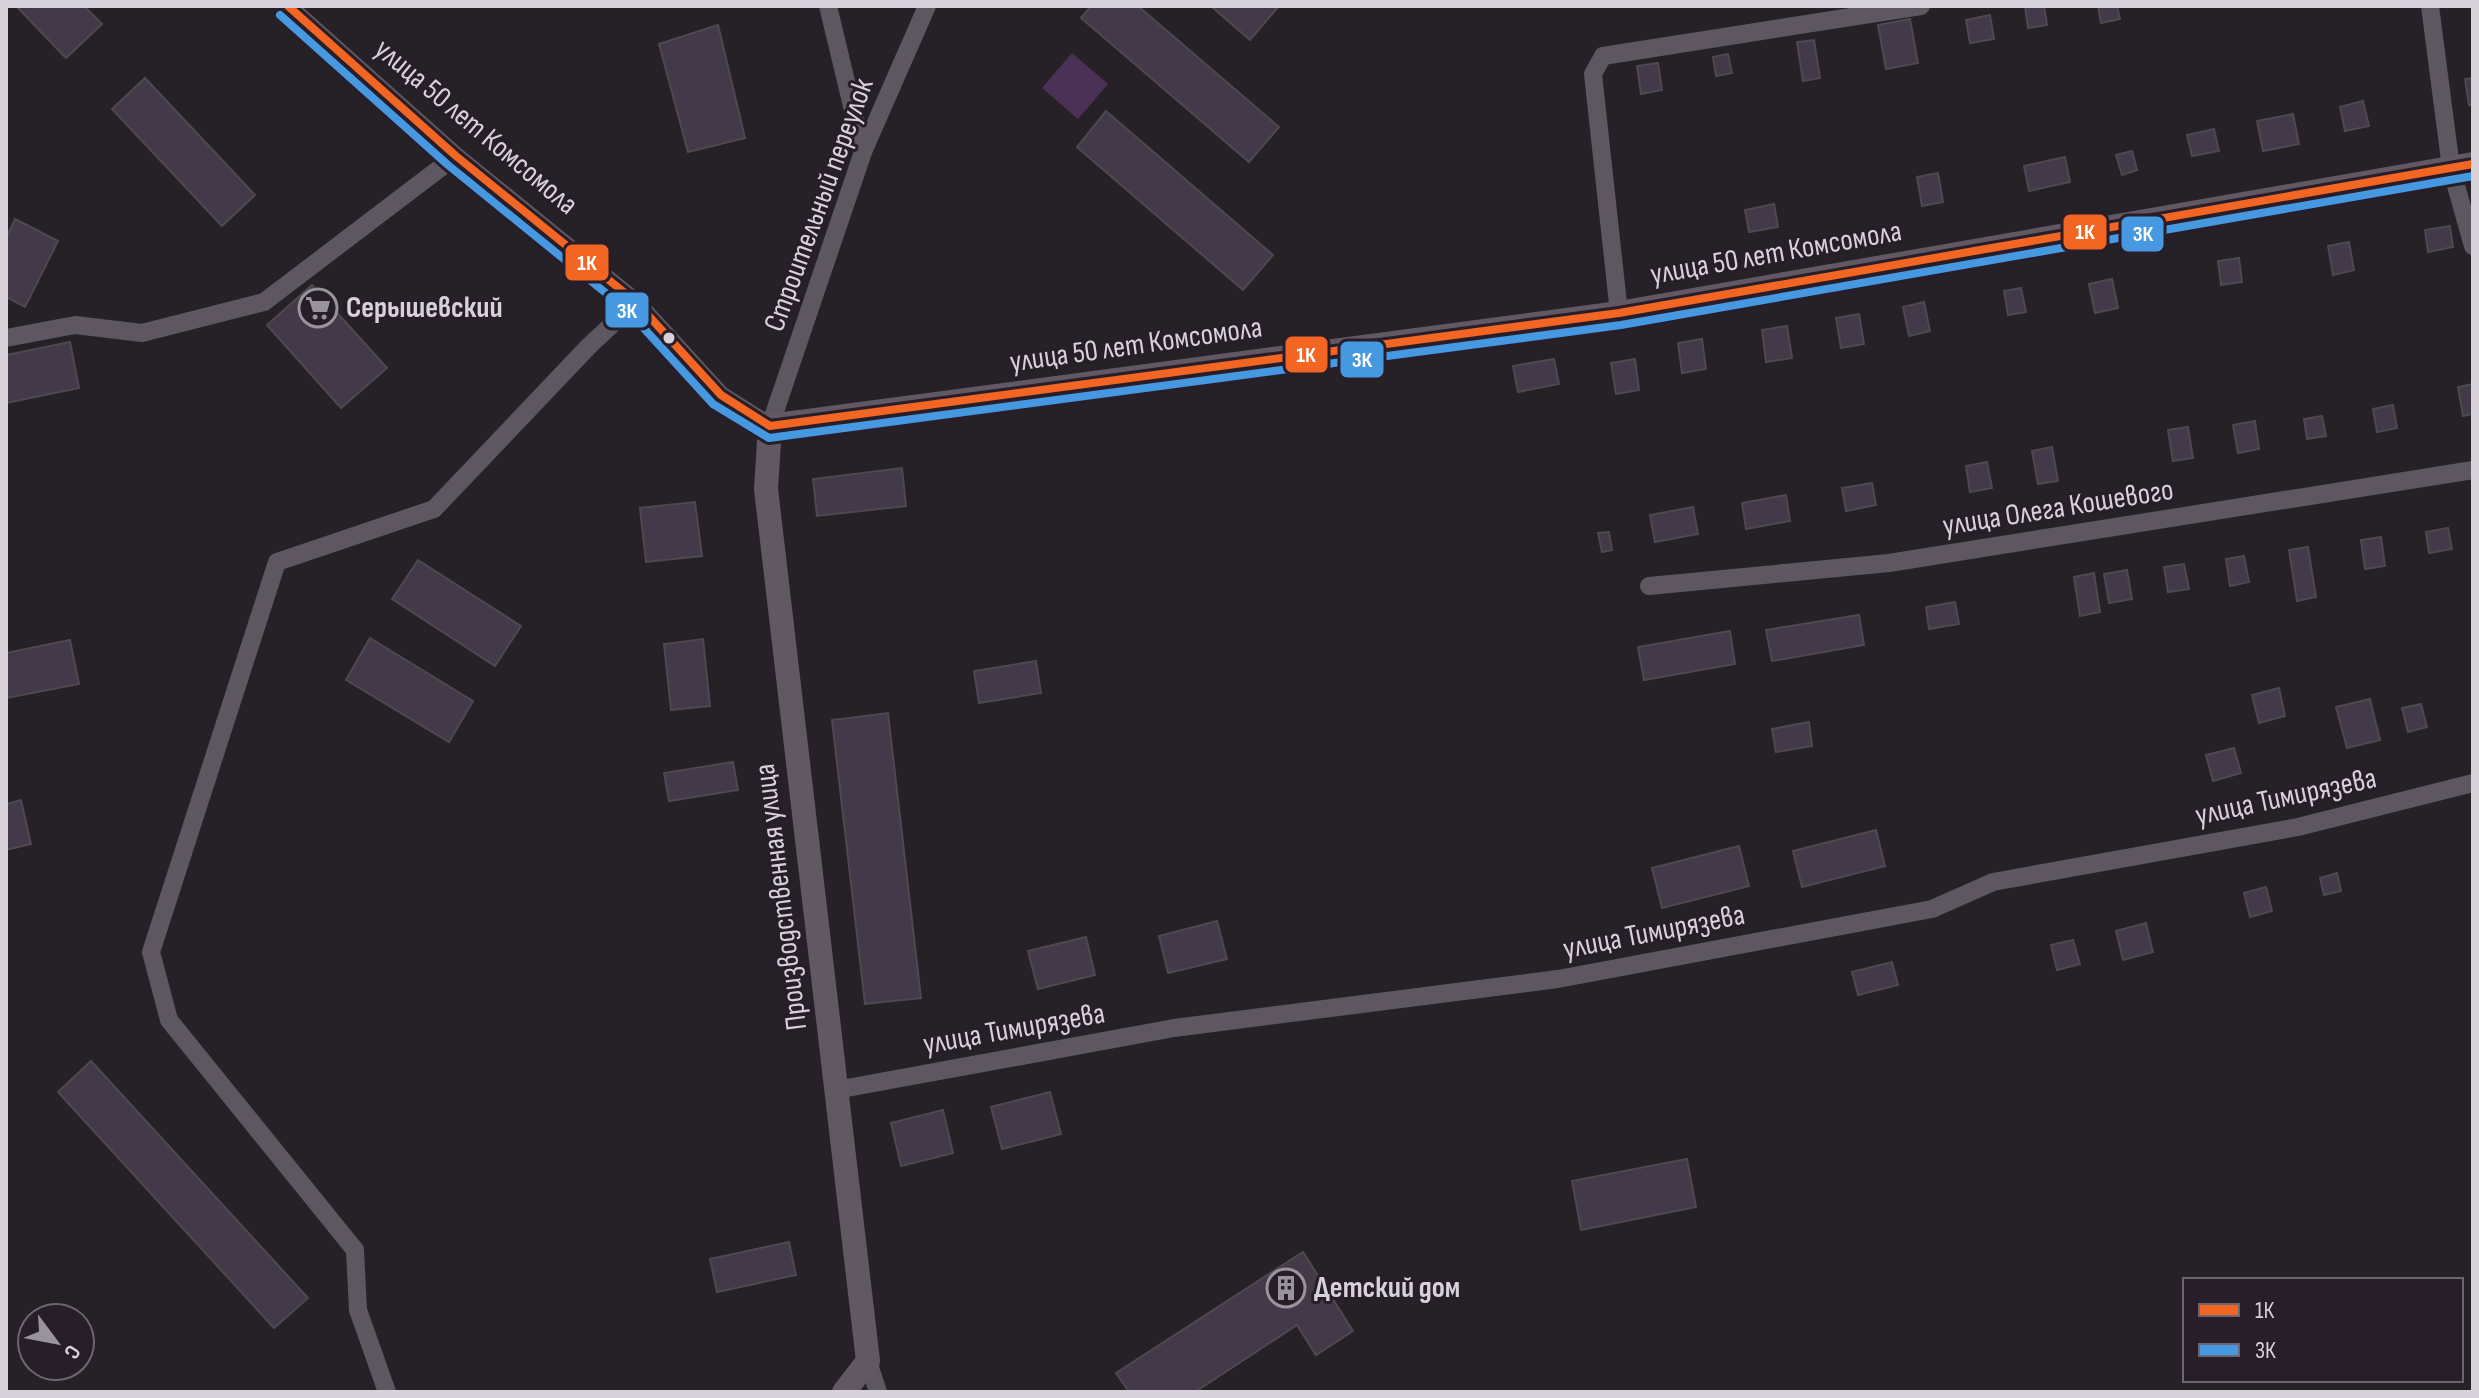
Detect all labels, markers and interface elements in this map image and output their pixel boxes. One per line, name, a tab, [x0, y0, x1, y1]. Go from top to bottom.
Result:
street label: улица 50 лет Комсомола	[367, 31, 585, 223]
street label: Строительный переулок	[756, 73, 882, 336]
street label: улица 50 лет Комсомола	[1648, 213, 1904, 293]
line badge: 1К	[2062, 213, 2108, 251]
line badge: 3К	[2120, 215, 2165, 253]
text: 1К	[2075, 219, 2095, 246]
text: 3К	[2133, 221, 2154, 248]
line badge: 1К	[564, 243, 610, 282]
text: 1К	[577, 250, 597, 277]
supermarket icon: Серышевский	[297, 287, 339, 329]
place label: Серышевский	[346, 290, 503, 326]
line badge: 3К	[604, 291, 650, 329]
text: 3К	[617, 298, 638, 325]
street label: улица 50 лет Комсомола	[1007, 309, 1265, 381]
unlabelled marker	[661, 330, 677, 346]
line badge: 1К	[1284, 335, 1329, 374]
line badge: 3К	[1339, 340, 1385, 379]
text: 1К	[1296, 342, 1316, 369]
text: 3К	[1352, 347, 1373, 374]
street label: улица Олега Кошевого	[1940, 472, 2176, 544]
street label: улица Тимирязева	[2192, 760, 2380, 834]
street label: Производственная улица	[747, 762, 815, 1032]
street label: улица Тимирязева	[1560, 897, 1748, 967]
street label: улица Тимирязева	[920, 995, 1108, 1063]
building icon: Детский дом	[1265, 1267, 1307, 1309]
place label: Детский дом	[1314, 1270, 1460, 1306]
legend	[2183, 1278, 2463, 1382]
text: 1К	[2255, 1296, 2275, 1325]
north arrow	[16, 1302, 96, 1382]
text: 3К	[2255, 1336, 2276, 1365]
text: С	[57, 1340, 86, 1364]

